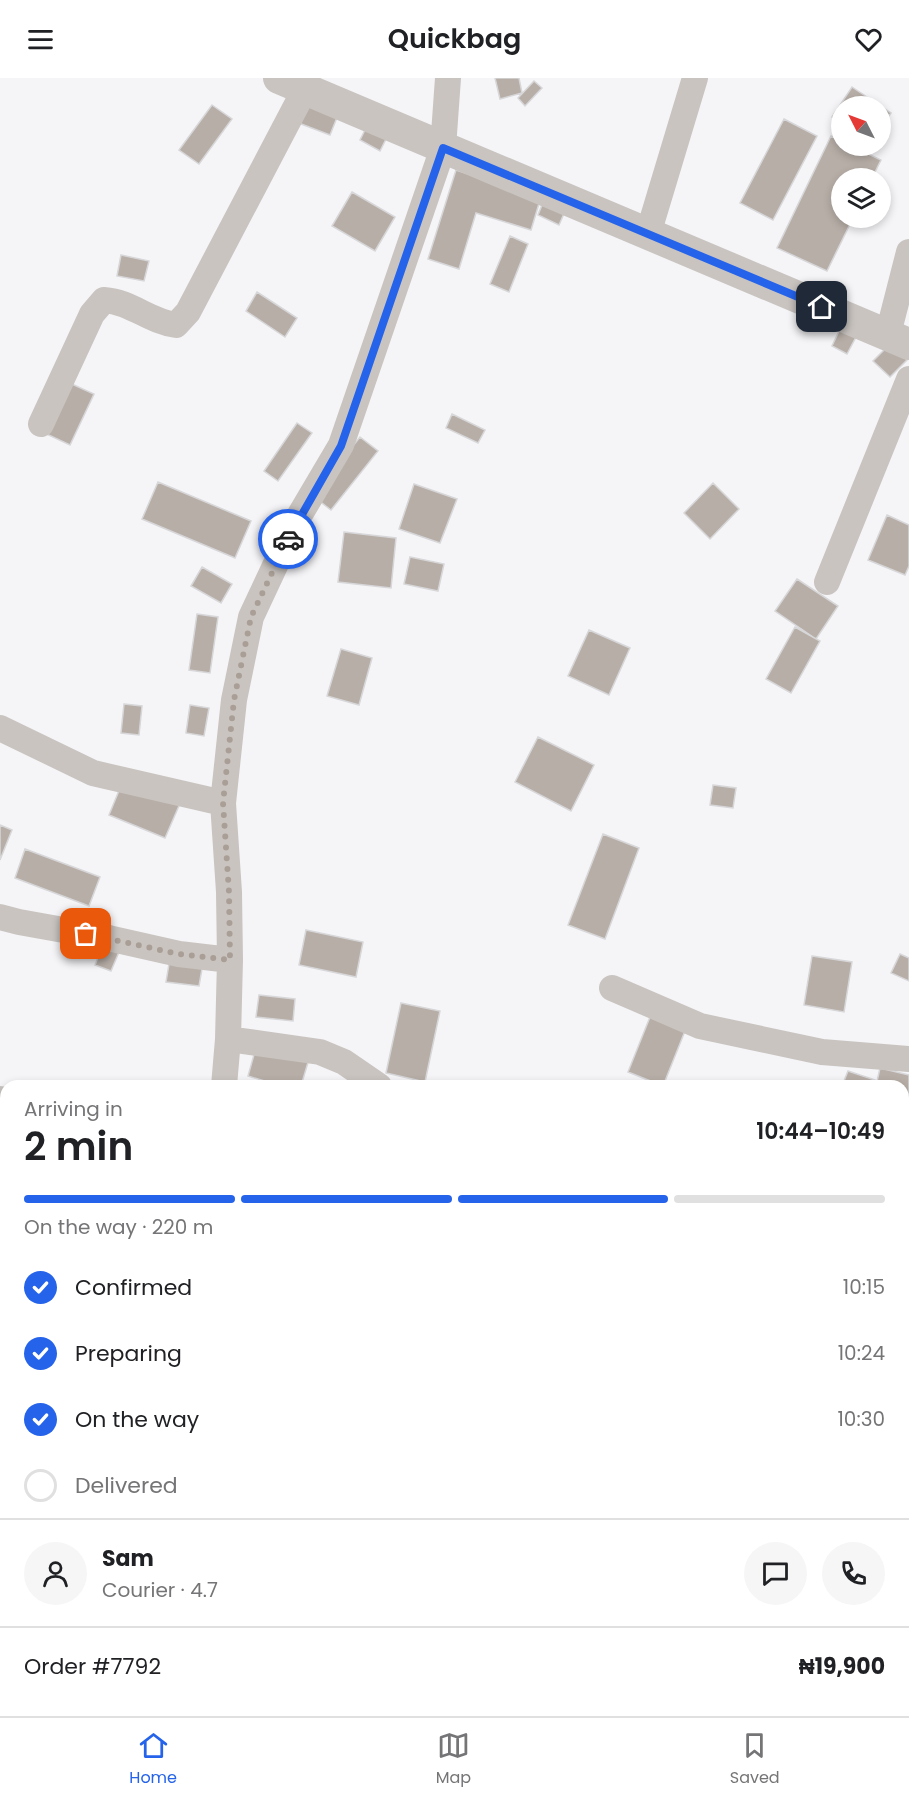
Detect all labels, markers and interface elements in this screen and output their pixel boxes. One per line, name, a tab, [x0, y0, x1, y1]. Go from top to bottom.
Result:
text: Quickbag	[388, 20, 521, 57]
icon: menu	[24, 23, 57, 56]
icon: heart	[852, 23, 885, 56]
north arrow	[831, 96, 891, 156]
map controls	[831, 96, 891, 228]
button: layers	[831, 168, 891, 228]
pin	[796, 281, 847, 332]
icon: home	[805, 290, 838, 323]
courier	[258, 509, 318, 569]
icon: car	[272, 523, 305, 556]
pin	[60, 908, 111, 959]
icon: bag	[69, 917, 102, 950]
text: Arriving in	[24, 1095, 123, 1123]
text: 10:44–10:49	[756, 1116, 885, 1147]
text: 2 min	[24, 1119, 133, 1174]
text: On the way · 220 m	[24, 1213, 213, 1241]
icon: check	[24, 1271, 57, 1304]
text: Confirmed	[75, 1272, 192, 1303]
text: 10:15	[843, 1273, 885, 1301]
icon: check	[24, 1337, 57, 1370]
text: Preparing	[75, 1338, 182, 1369]
text: 10:24	[838, 1339, 885, 1367]
icon: check	[24, 1403, 57, 1436]
text: On the way	[75, 1404, 199, 1435]
text: 10:30	[837, 1405, 885, 1433]
text: Delivered	[75, 1470, 178, 1501]
button: person	[24, 1542, 87, 1605]
button: chat	[744, 1542, 807, 1605]
button: phone	[822, 1542, 885, 1605]
text: Sam	[102, 1543, 154, 1574]
text: Courier · 4.7	[102, 1576, 218, 1604]
text: Order #7792	[24, 1651, 161, 1682]
text: ₦19,900	[799, 1651, 885, 1682]
tab: Home	[129, 1729, 177, 1790]
tab: Map	[436, 1729, 471, 1790]
tab: Saved	[730, 1729, 780, 1790]

